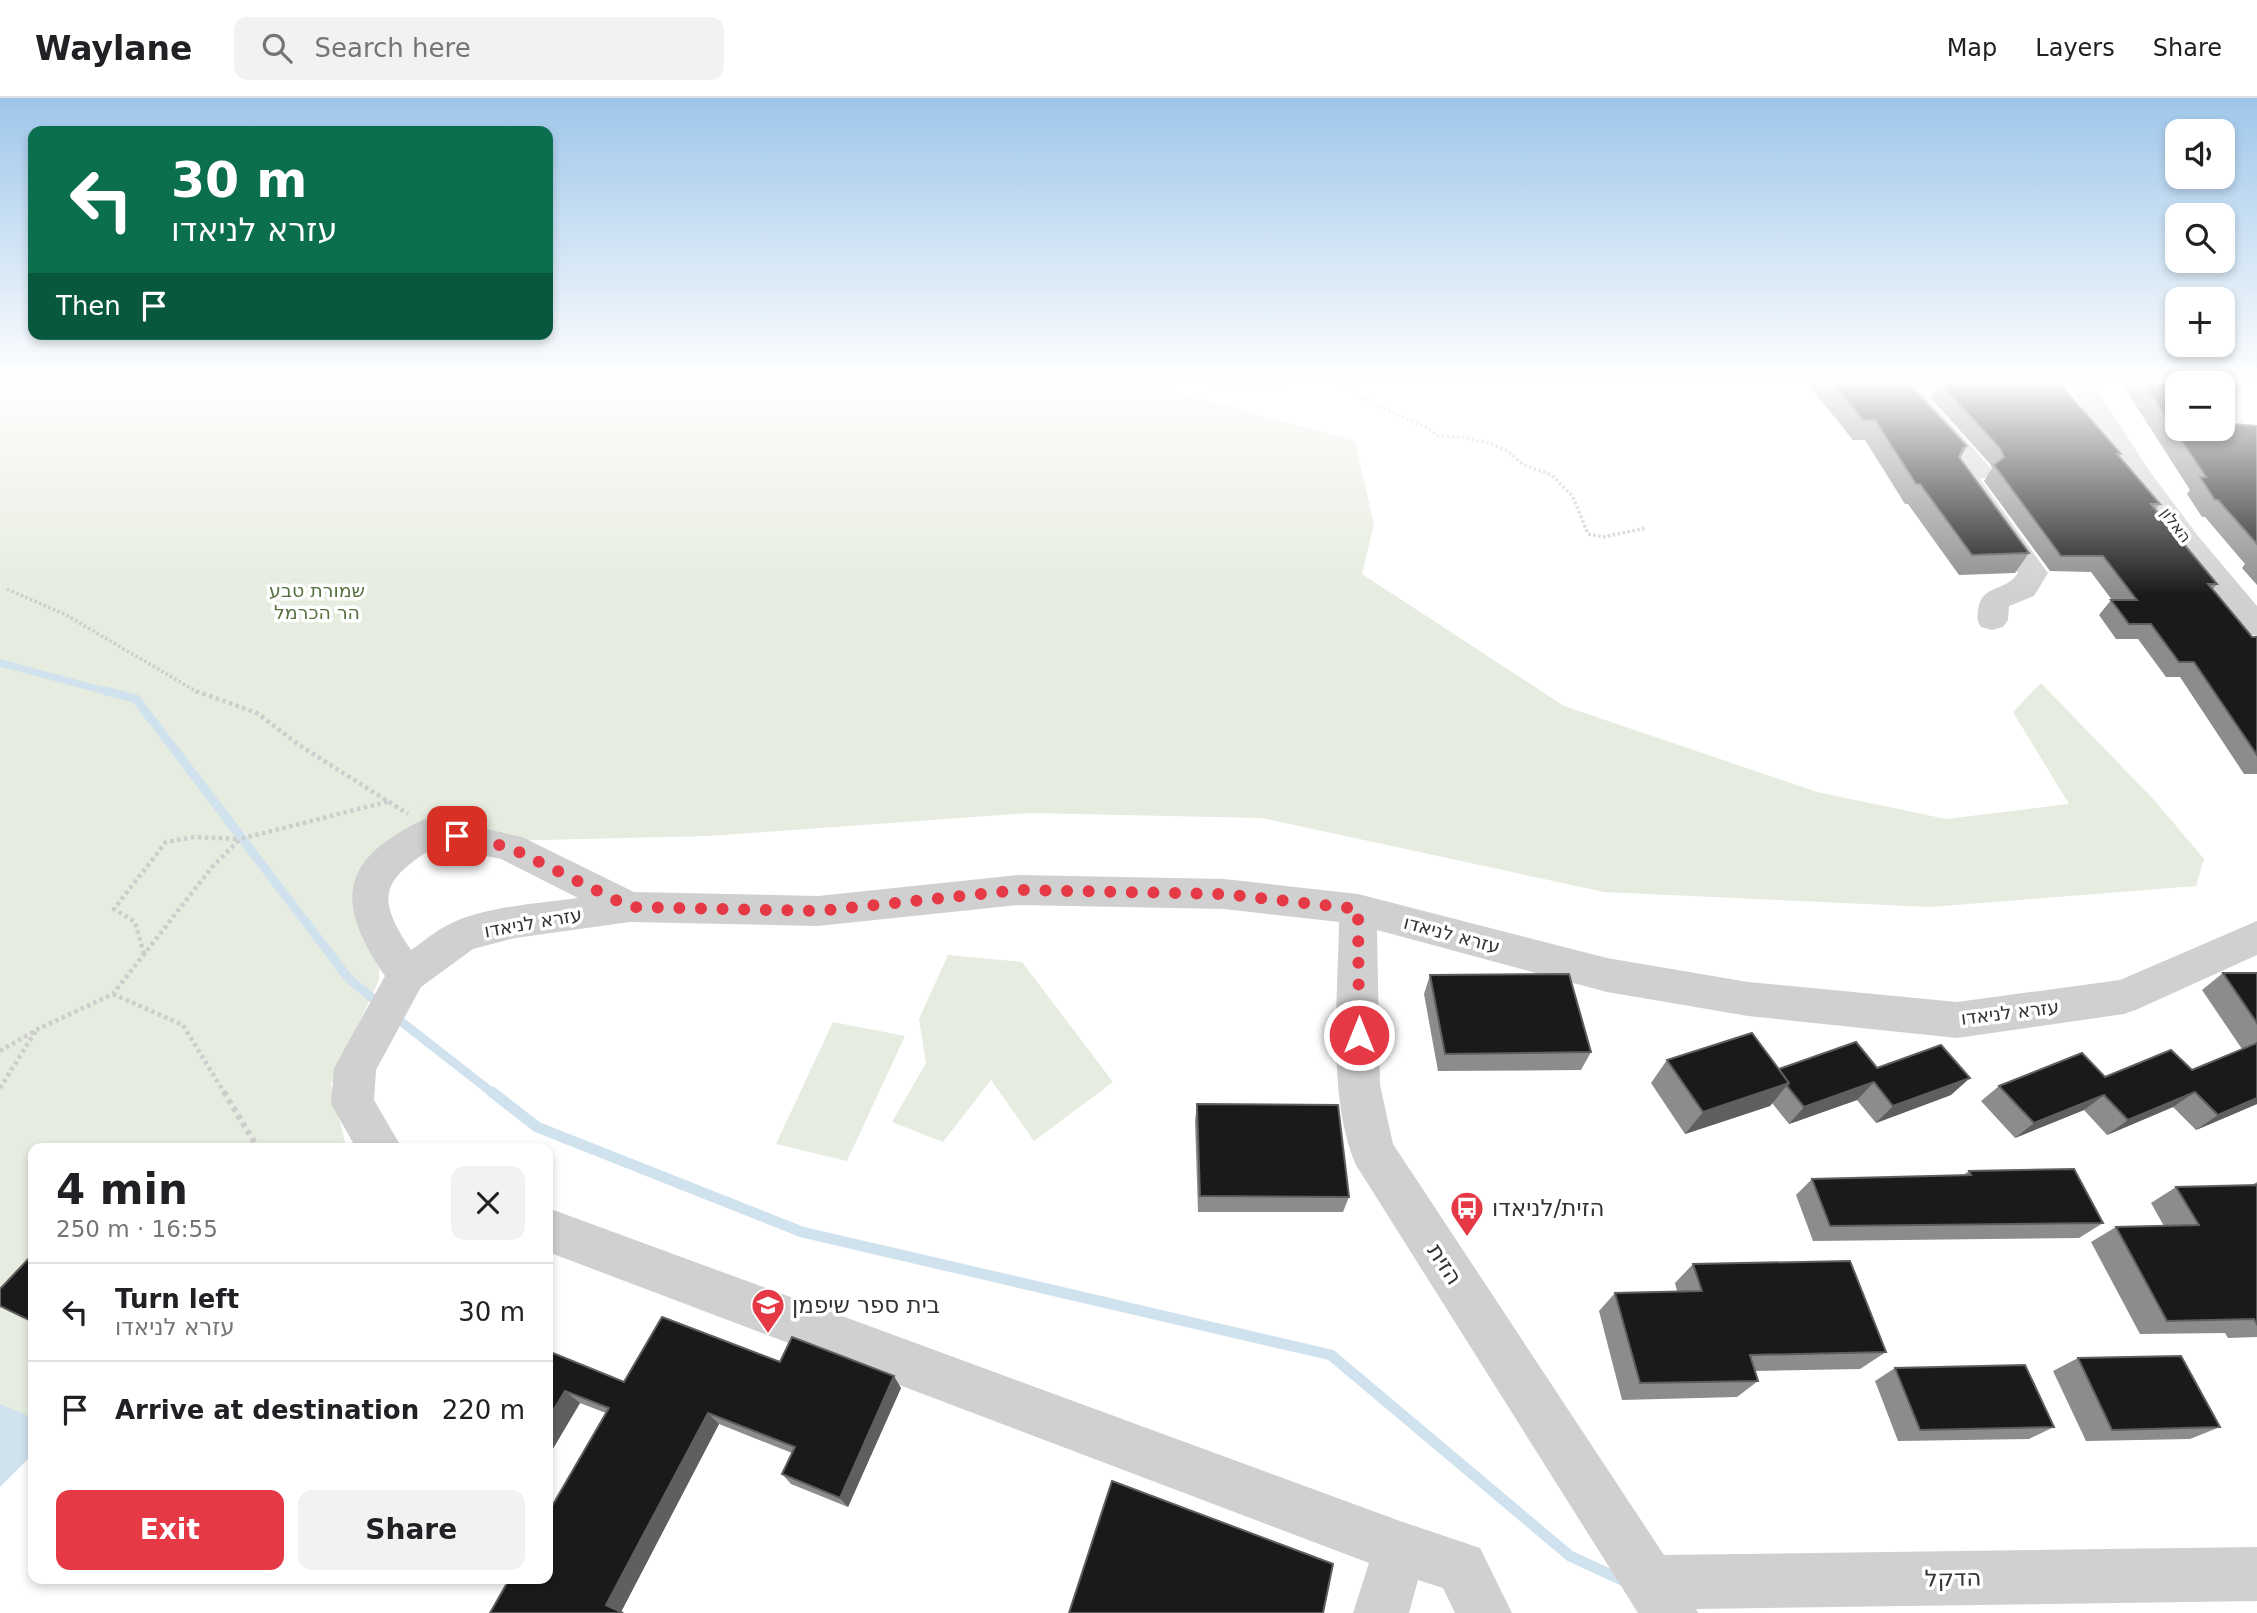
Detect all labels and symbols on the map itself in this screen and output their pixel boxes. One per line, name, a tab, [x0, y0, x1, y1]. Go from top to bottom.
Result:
street label: האלון	[2157, 504, 2195, 546]
park label: שמורת טבע הר הכרמל	[269, 579, 365, 623]
pin	[427, 806, 487, 866]
street label: עזרא לניאדו	[482, 903, 584, 941]
street label: עזרא לניאדו	[1401, 911, 1503, 957]
street label: עזרא לניאדו	[1960, 995, 2060, 1029]
position arrow	[1322, 998, 1396, 1072]
bus stop icon: הזית/לניאדו	[1448, 1189, 1486, 1238]
place label: הזית/לניאדו	[1492, 1195, 1605, 1221]
street label: הזית	[1422, 1239, 1468, 1289]
school or university icon: בית ספר שיפמן	[749, 1286, 787, 1335]
place label: בית ספר שיפמן	[792, 1292, 940, 1318]
street label: הדקל	[1924, 1565, 1982, 1591]

